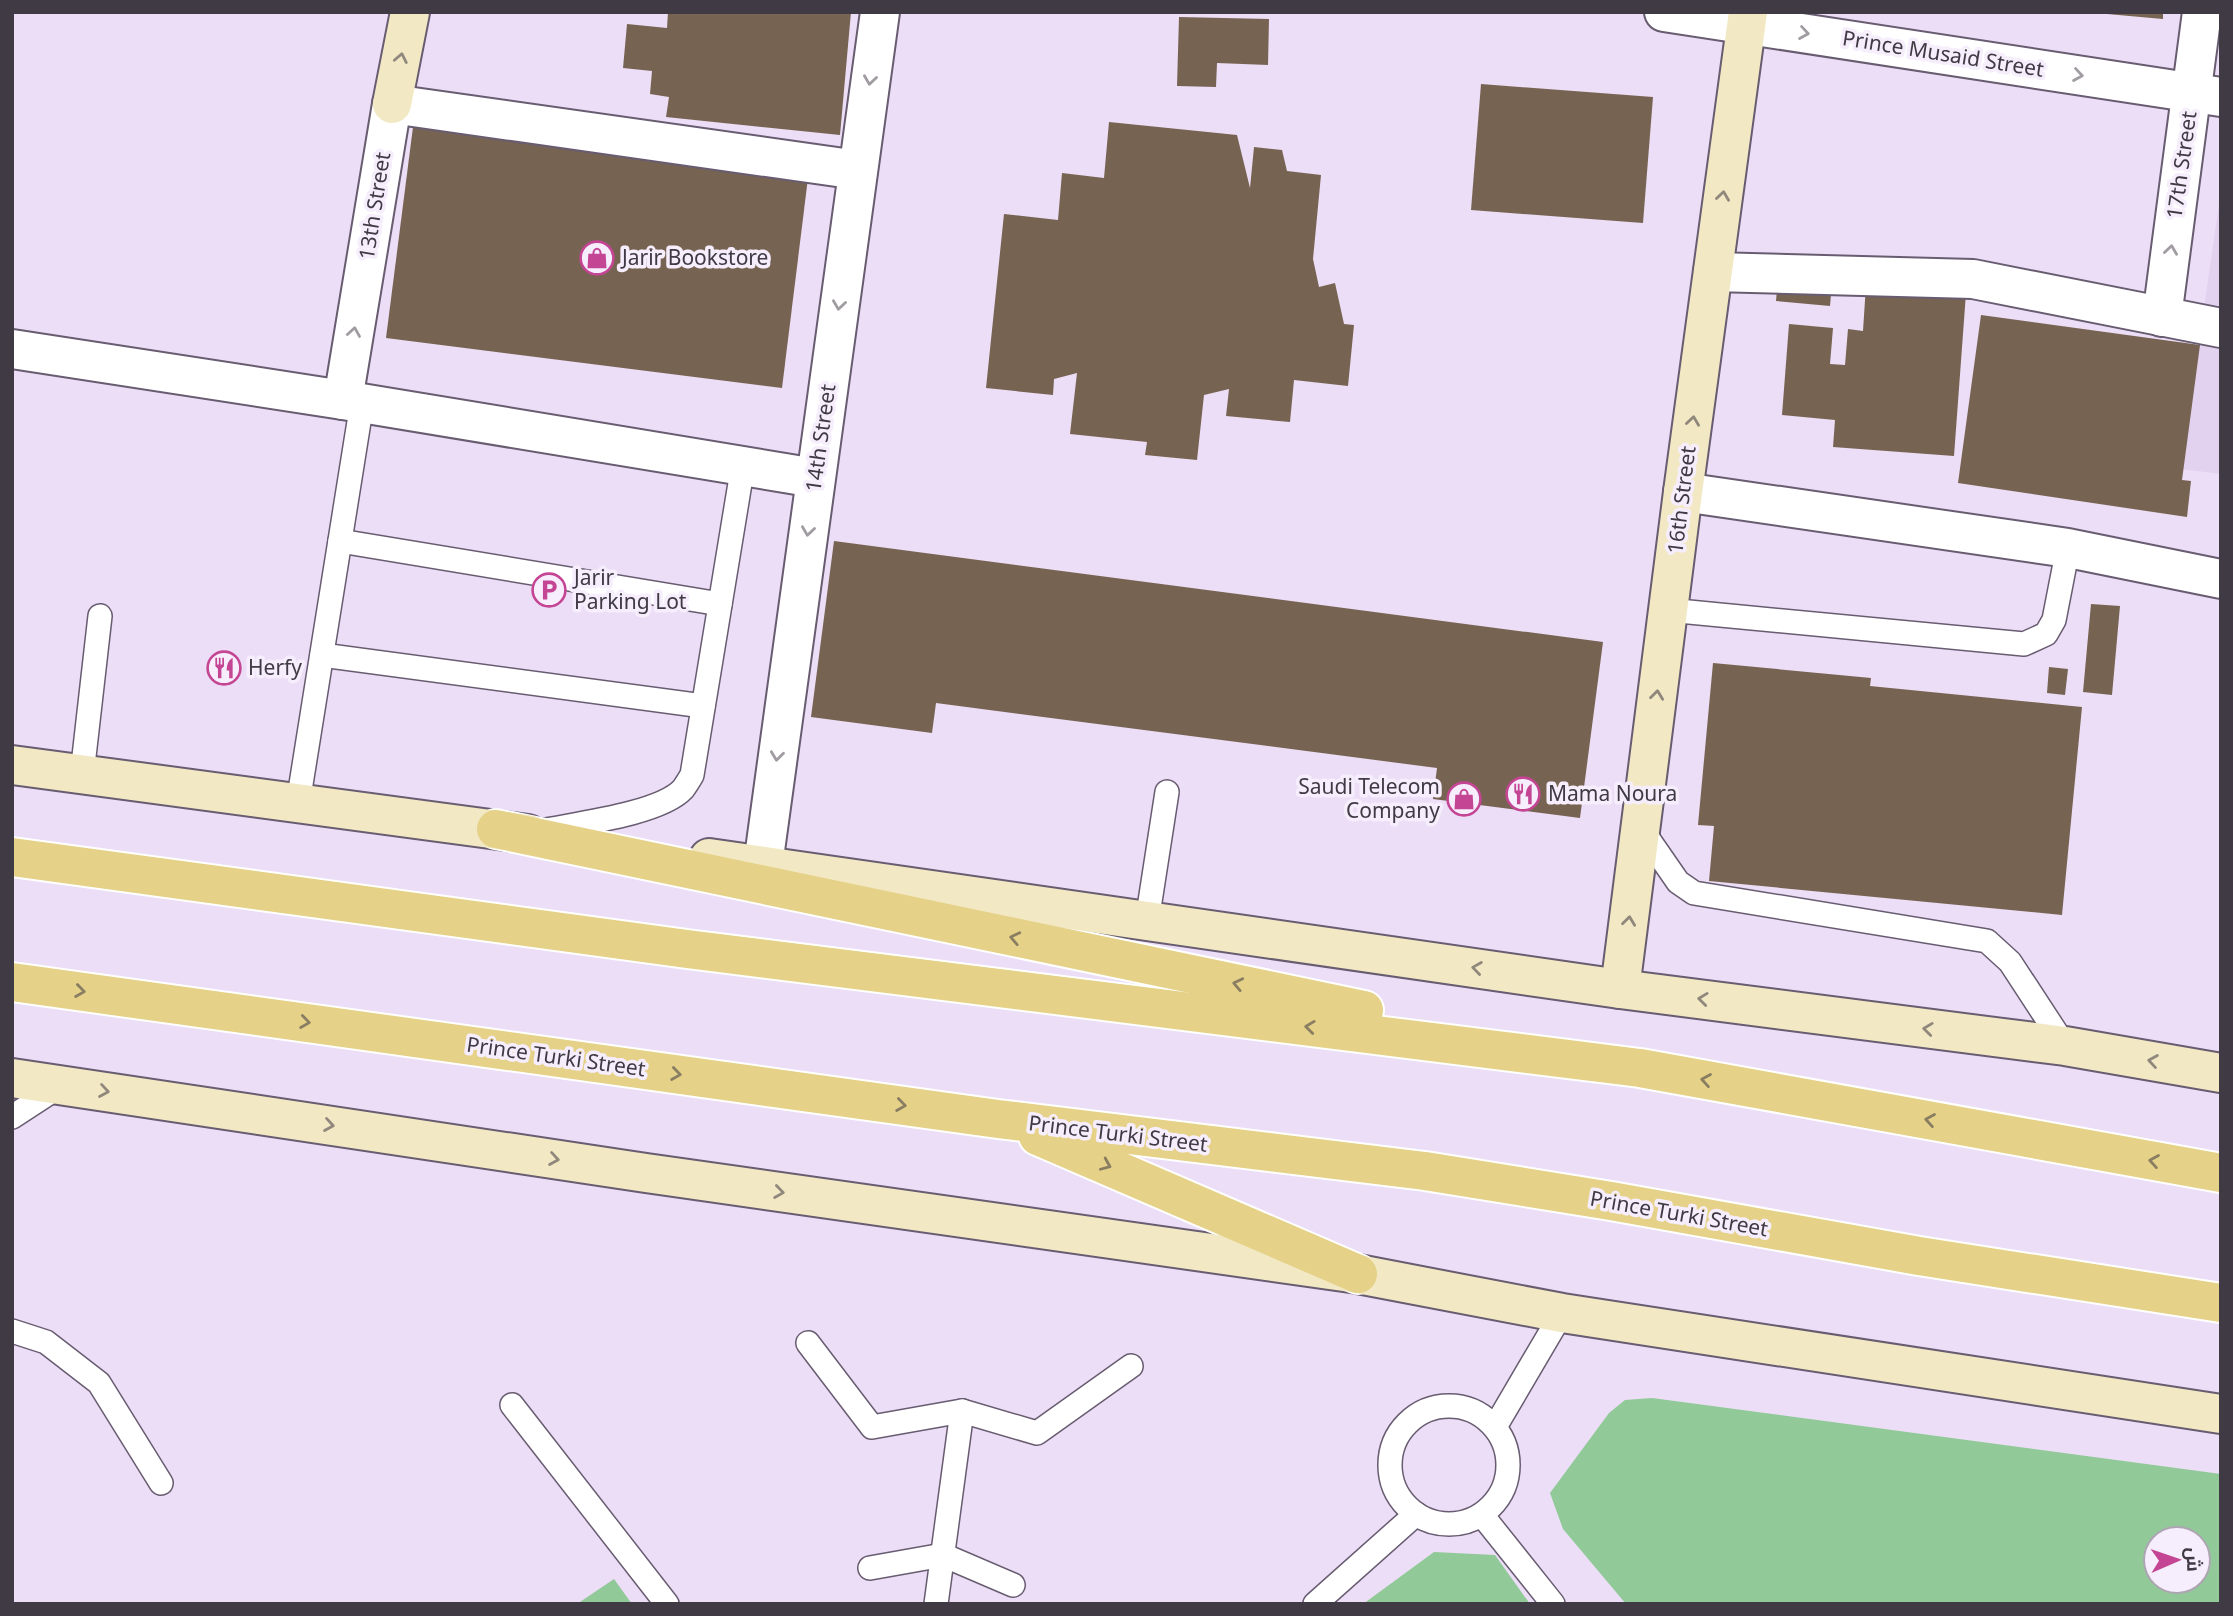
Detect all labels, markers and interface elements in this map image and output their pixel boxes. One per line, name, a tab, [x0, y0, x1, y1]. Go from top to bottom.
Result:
street label: Prince Musaid Street	[1840, 23, 2046, 83]
one-way arrow	[1799, 25, 1810, 40]
one-way arrow	[392, 52, 407, 64]
one-way arrow	[2072, 67, 2084, 82]
one-way arrow	[863, 74, 878, 86]
street label: 17th Street	[2160, 109, 2202, 221]
street label: 13th Street	[352, 150, 396, 262]
one-way arrow	[1716, 190, 1731, 201]
shop icon: Jarir Bookstore	[578, 239, 616, 277]
place label: Jarir Bookstore	[620, 243, 768, 271]
one-way arrow	[2164, 244, 2179, 256]
one-way arrow	[832, 299, 847, 311]
one-way arrow	[346, 326, 361, 338]
street label: 14th Street	[799, 382, 841, 494]
one-way arrow	[1685, 415, 1700, 427]
street label: 16th Street	[1660, 444, 1702, 556]
one-way arrow	[801, 525, 816, 536]
place label: Jarir Parking Lot	[572, 563, 687, 615]
parking icon: Jarir Parking Lot	[530, 571, 568, 609]
restaurant icon: Herfy	[205, 649, 243, 687]
place label: Herfy	[248, 653, 302, 681]
one-way arrow	[1650, 689, 1665, 701]
one-way arrow	[769, 750, 784, 762]
place label: Saudi Telecom Company	[1298, 772, 1440, 824]
restaurant icon: Mama Noura	[1504, 775, 1542, 813]
place label: Mama Noura	[1548, 779, 1677, 807]
shop icon: Saudi Telecom Company	[1445, 780, 1483, 818]
one-way arrow	[1621, 915, 1636, 927]
one-way arrow	[1009, 932, 1021, 947]
one-way arrow	[1471, 961, 1483, 976]
one-way arrow	[1232, 978, 1244, 993]
one-way arrow	[74, 983, 86, 998]
one-way arrow	[1697, 992, 1709, 1007]
one-way arrow	[299, 1014, 311, 1029]
one-way arrow	[1305, 1019, 1316, 1034]
one-way arrow	[1922, 1021, 1934, 1036]
street label: Prince Turki Street	[465, 1030, 648, 1082]
one-way arrow	[2148, 1054, 2159, 1069]
one-way arrow	[670, 1066, 682, 1081]
one-way arrow	[1700, 1073, 1712, 1088]
one-way arrow	[98, 1083, 110, 1098]
one-way arrow	[896, 1098, 907, 1113]
street label: Prince Turki Street	[1027, 1108, 1210, 1158]
one-way arrow	[1924, 1113, 1936, 1128]
one-way arrow	[323, 1117, 335, 1132]
one-way arrow	[548, 1151, 560, 1166]
one-way arrow	[2148, 1154, 2160, 1169]
one-way arrow	[1098, 1157, 1111, 1171]
one-way arrow	[773, 1184, 785, 1199]
street label: Prince Turki Street	[1588, 1184, 1771, 1243]
north arrow	[2142, 1525, 2212, 1595]
text: ش	[2181, 1547, 2207, 1572]

